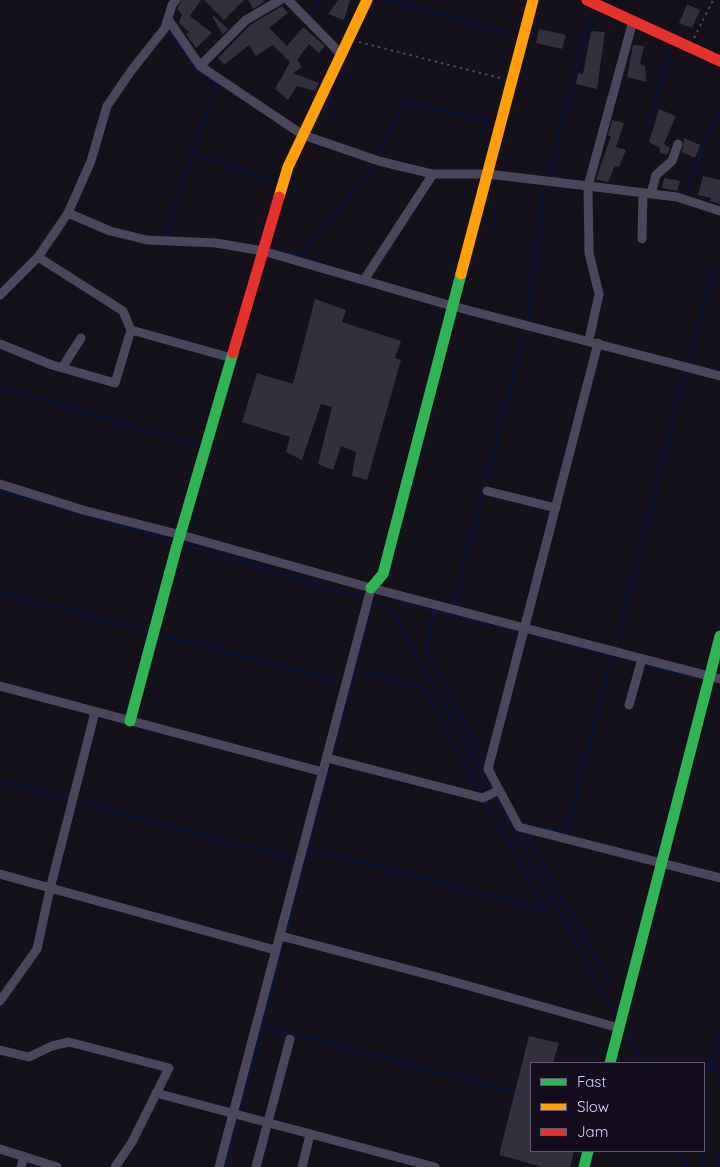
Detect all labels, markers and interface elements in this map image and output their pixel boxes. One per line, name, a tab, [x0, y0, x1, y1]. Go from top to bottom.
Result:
legend	[530, 1062, 705, 1152]
text: Fast	[577, 1072, 606, 1091]
text: Slow	[577, 1097, 609, 1116]
text: Jam	[577, 1122, 608, 1141]

